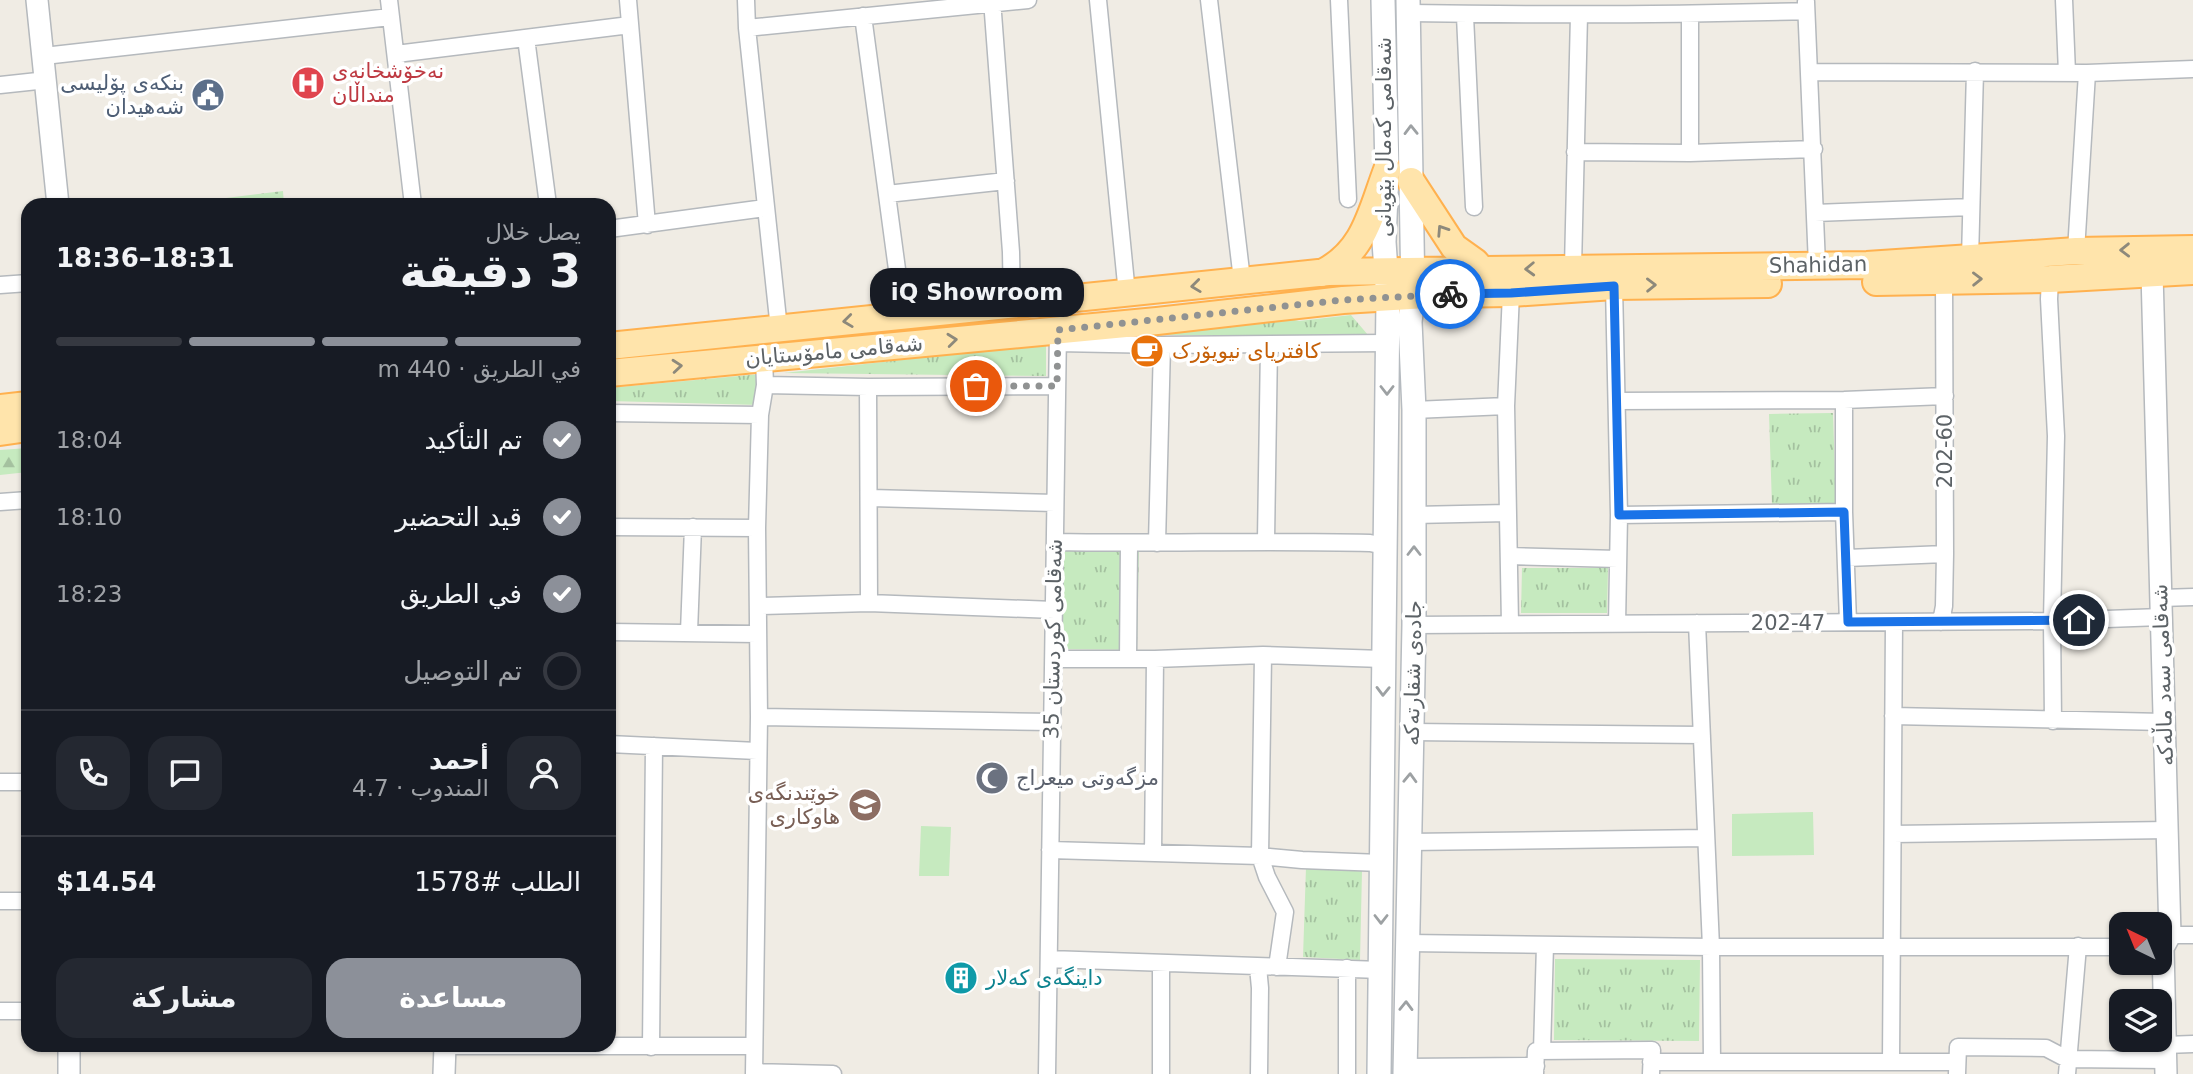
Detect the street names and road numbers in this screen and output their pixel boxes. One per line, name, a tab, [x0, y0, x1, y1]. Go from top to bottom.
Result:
street label: شەقامی کەمال بێویانی	[1372, 37, 1396, 237]
street label: Shahidan	[1769, 252, 1867, 278]
street label: شەقامی مامۆستایان	[744, 331, 924, 371]
street label: 202-60	[1933, 414, 1957, 488]
street label: شەقامی کوردستان 35	[1039, 539, 1067, 739]
street label: شەقامی سەد ماڵەکە	[2146, 584, 2178, 767]
street label: جادەی شقارتەکە	[1400, 600, 1426, 746]
street label: 202-47	[1751, 611, 1825, 635]

